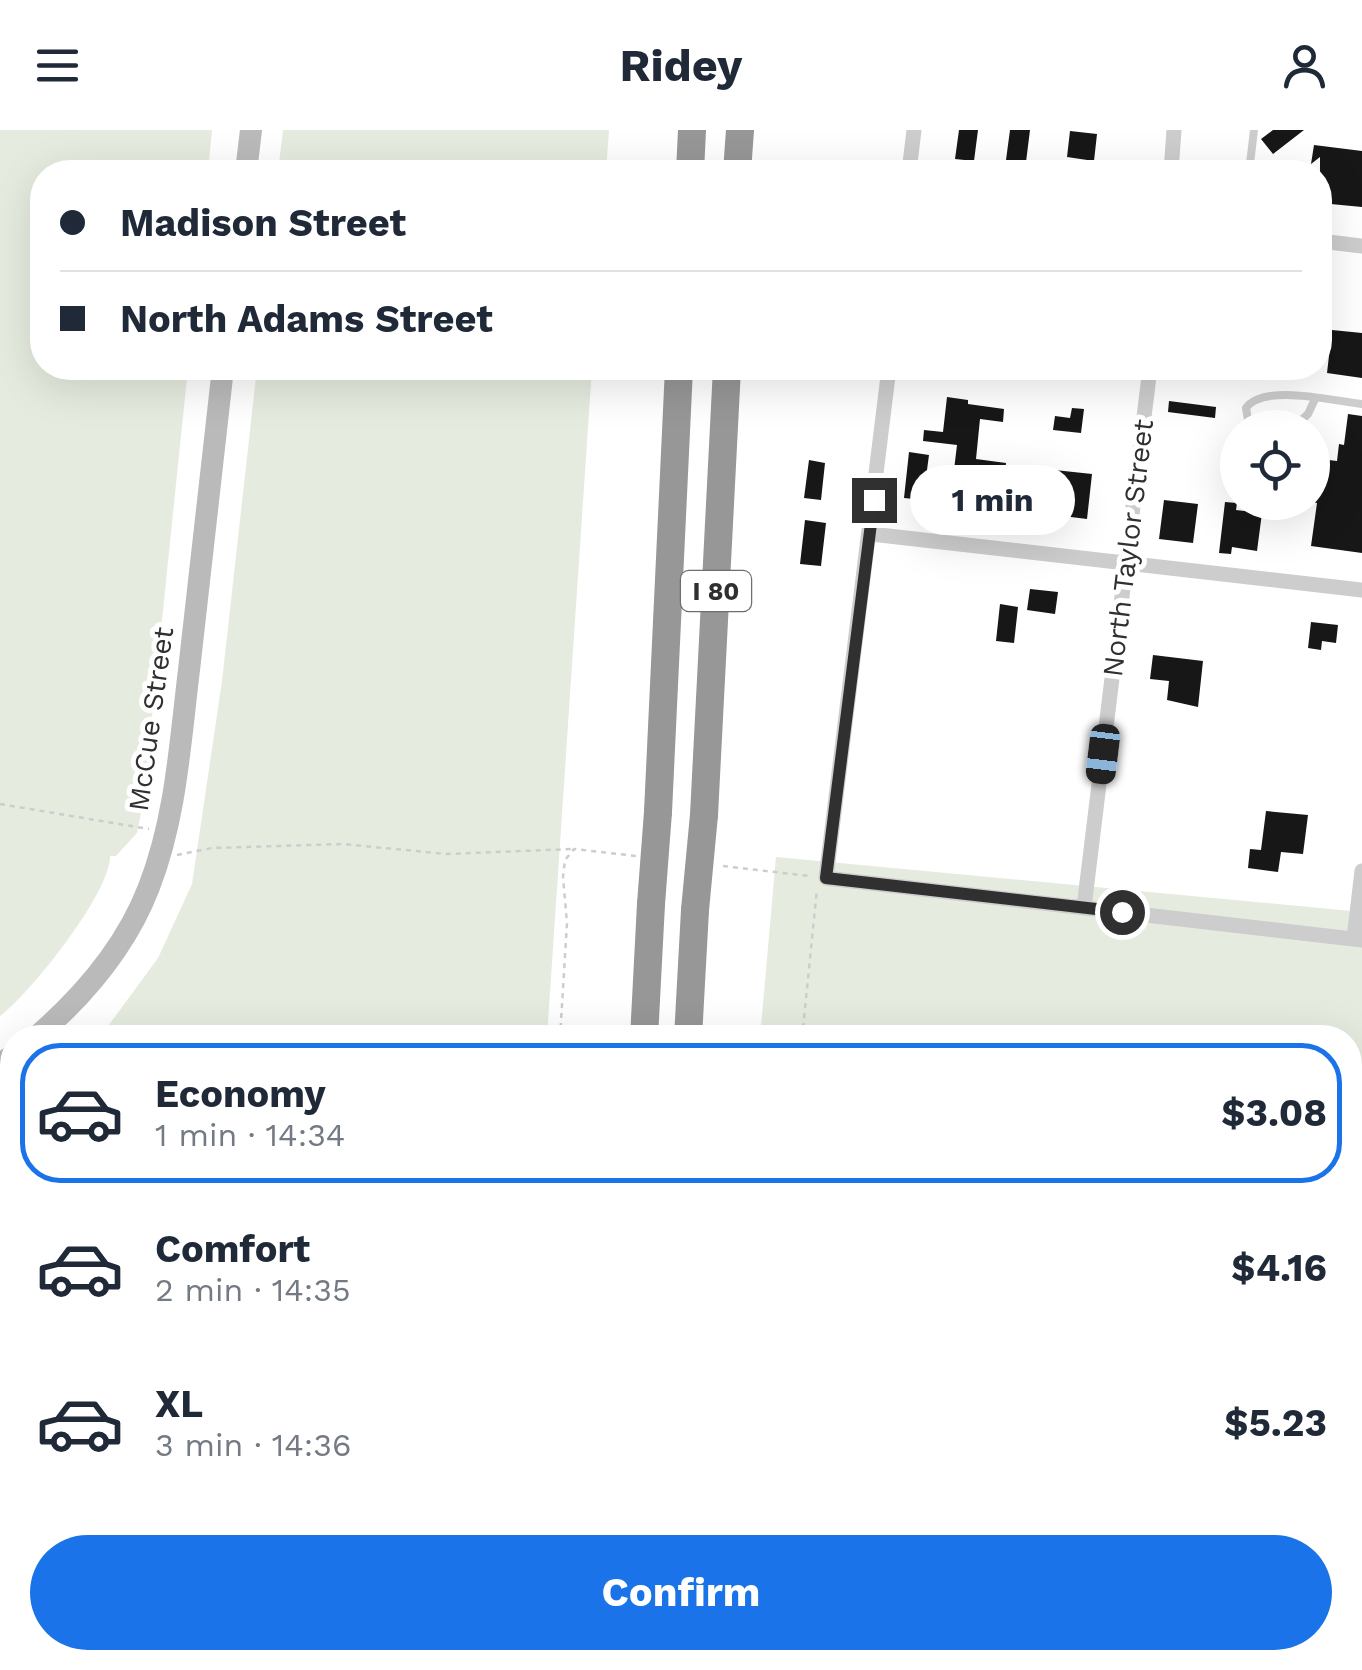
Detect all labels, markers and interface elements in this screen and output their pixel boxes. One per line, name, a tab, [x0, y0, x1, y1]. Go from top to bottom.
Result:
icon: menu	[30, 38, 85, 93]
icon: person	[1277, 38, 1332, 93]
text: Ridey	[620, 39, 742, 92]
text: Madison Street	[120, 201, 406, 245]
text: North Adams Street	[120, 297, 493, 341]
map controls	[1220, 410, 1330, 520]
button: locate	[1220, 410, 1330, 520]
street label: North Taylor Street	[1096, 417, 1160, 679]
callout: 1 min	[909, 465, 1074, 535]
route end	[852, 478, 897, 523]
text: 1 min	[951, 481, 1034, 519]
road number: I 80	[681, 571, 751, 611]
street label: McCue Street	[122, 625, 180, 813]
car	[1084, 722, 1122, 786]
route start	[1100, 890, 1145, 935]
icon: car	[35, 1068, 125, 1158]
text: Economy	[155, 1072, 326, 1116]
text: $3.08	[1221, 1091, 1327, 1135]
text: 1 min · 14:34	[155, 1116, 345, 1154]
icon: car	[35, 1223, 125, 1313]
text: Comfort	[155, 1227, 310, 1271]
text: $4.16	[1231, 1246, 1327, 1290]
text: 2 min · 14:35	[155, 1271, 351, 1309]
icon: car	[35, 1378, 125, 1468]
text: XL	[155, 1382, 203, 1426]
text: $5.23	[1224, 1401, 1327, 1445]
text: 3 min · 14:36	[155, 1426, 351, 1464]
button: Confirm	[30, 1535, 1332, 1650]

